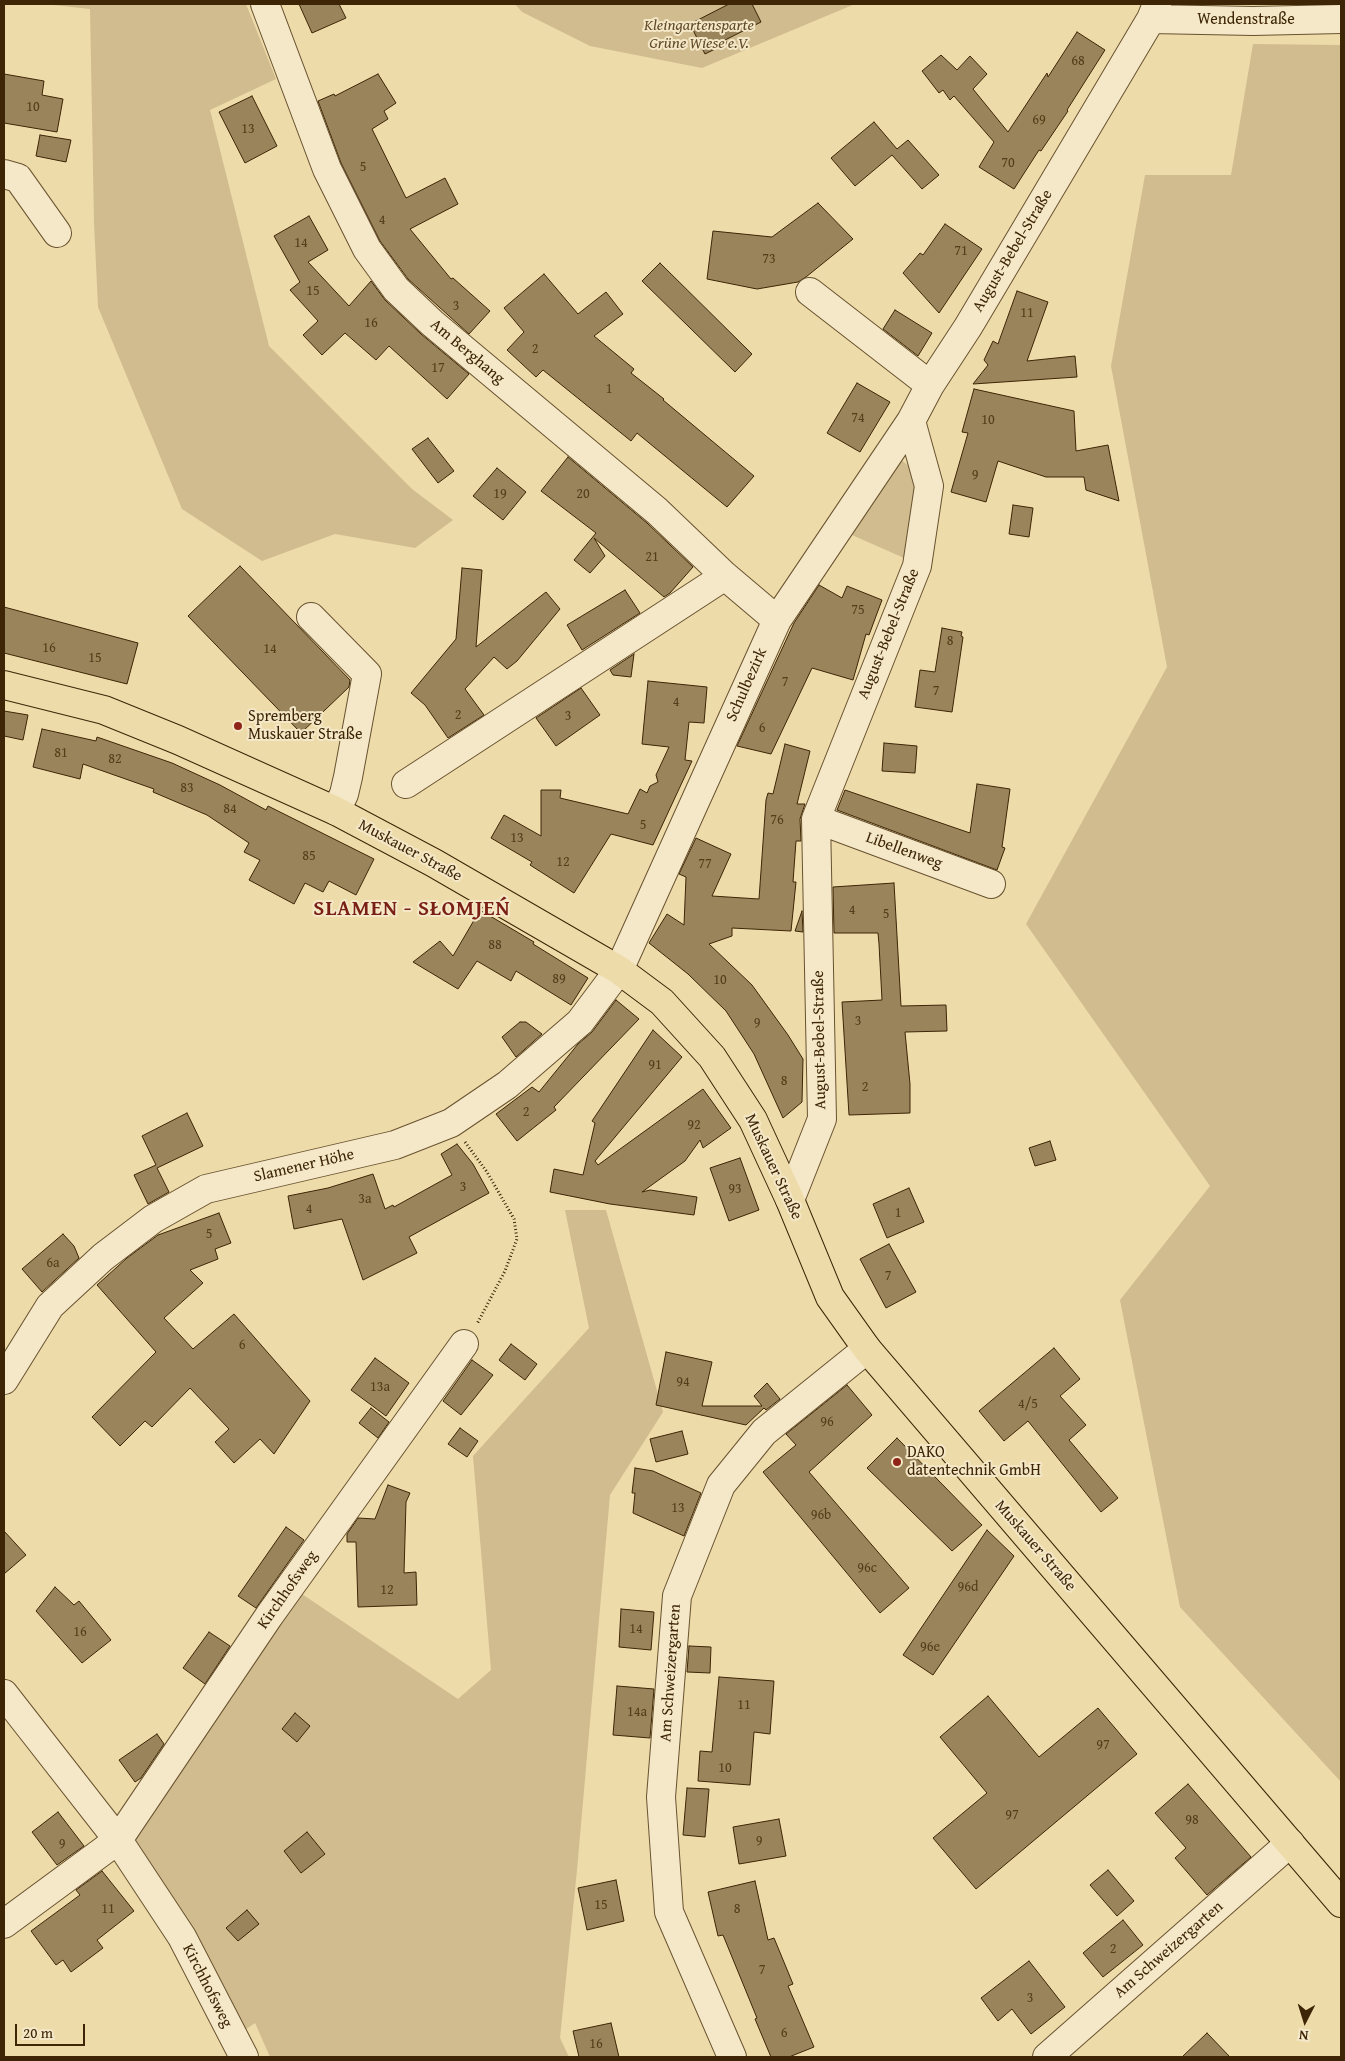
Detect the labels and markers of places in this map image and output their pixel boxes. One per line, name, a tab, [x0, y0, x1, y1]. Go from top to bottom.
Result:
place label: Spremberg Muskauer Straße	[248, 707, 362, 745]
marker: Spremberg Muskauer Straße	[232, 720, 244, 732]
place label: DAKO datentechnik GmbH	[907, 1443, 1041, 1481]
marker: DAKO datentechnik GmbH	[891, 1456, 903, 1468]

